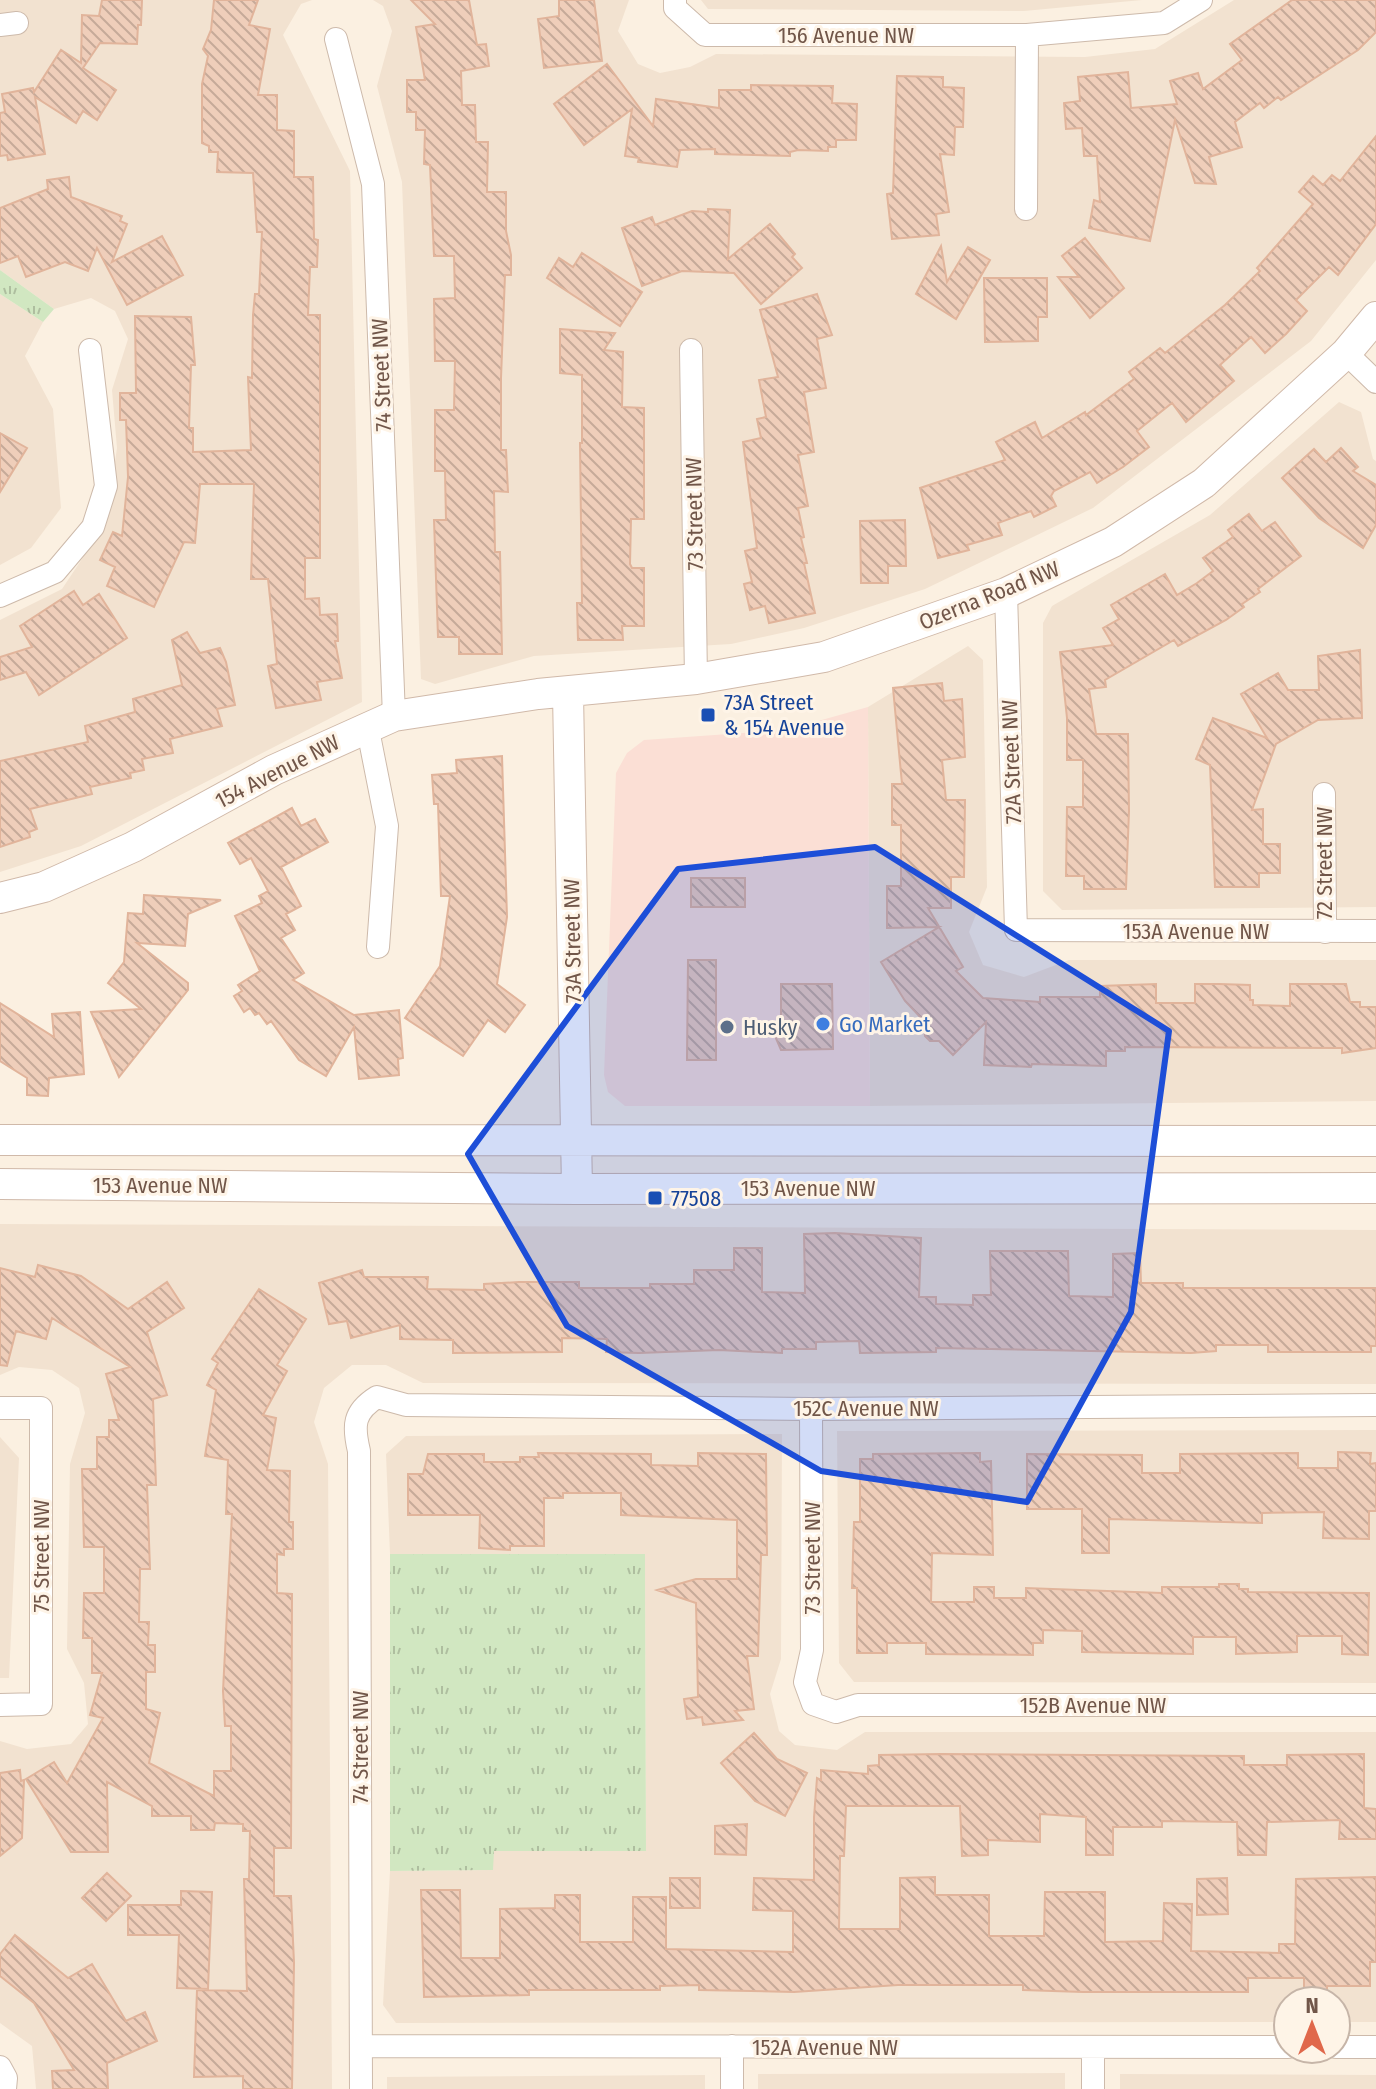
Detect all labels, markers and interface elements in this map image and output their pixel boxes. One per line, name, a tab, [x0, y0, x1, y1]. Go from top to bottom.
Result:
street label: 156 Avenue NW	[778, 22, 914, 49]
street label: 74 Street NW	[366, 318, 397, 432]
street label: 73 Street NW	[680, 457, 709, 571]
street label: Ozerna Road NW	[915, 555, 1063, 636]
place label: 73A Street & 154 Avenue	[724, 689, 844, 741]
street label: 72A Street NW	[996, 699, 1027, 825]
marker: 73A Street & 154 Avenue	[699, 706, 717, 724]
street label: 154 Avenue NW	[211, 729, 344, 814]
street label: 72 Street NW	[1311, 807, 1338, 919]
street label: 73A Street NW	[558, 878, 587, 1003]
street label: 153A Avenue NW	[1123, 918, 1269, 945]
place label: Go Market	[839, 1011, 931, 1038]
place label: Husky	[743, 1014, 797, 1041]
marker: Go Market	[814, 1015, 832, 1033]
marker: Husky	[718, 1018, 736, 1036]
street label: 153 Avenue NW	[93, 1172, 227, 1199]
street label: 153 Avenue NW	[741, 1175, 875, 1202]
place label: 77508	[671, 1185, 721, 1212]
marker: 77508	[646, 1189, 664, 1207]
street label: 152C Avenue NW	[793, 1395, 939, 1422]
street label: 75 Street NW	[28, 1500, 55, 1612]
street label: 73 Street NW	[799, 1502, 826, 1614]
street label: 74 Street NW	[347, 1690, 374, 1804]
street label: 152B Avenue NW	[1020, 1692, 1166, 1719]
north arrow	[1272, 1985, 1352, 2065]
text: N	[1305, 1992, 1319, 2019]
street label: 152A Avenue NW	[752, 2034, 898, 2061]

